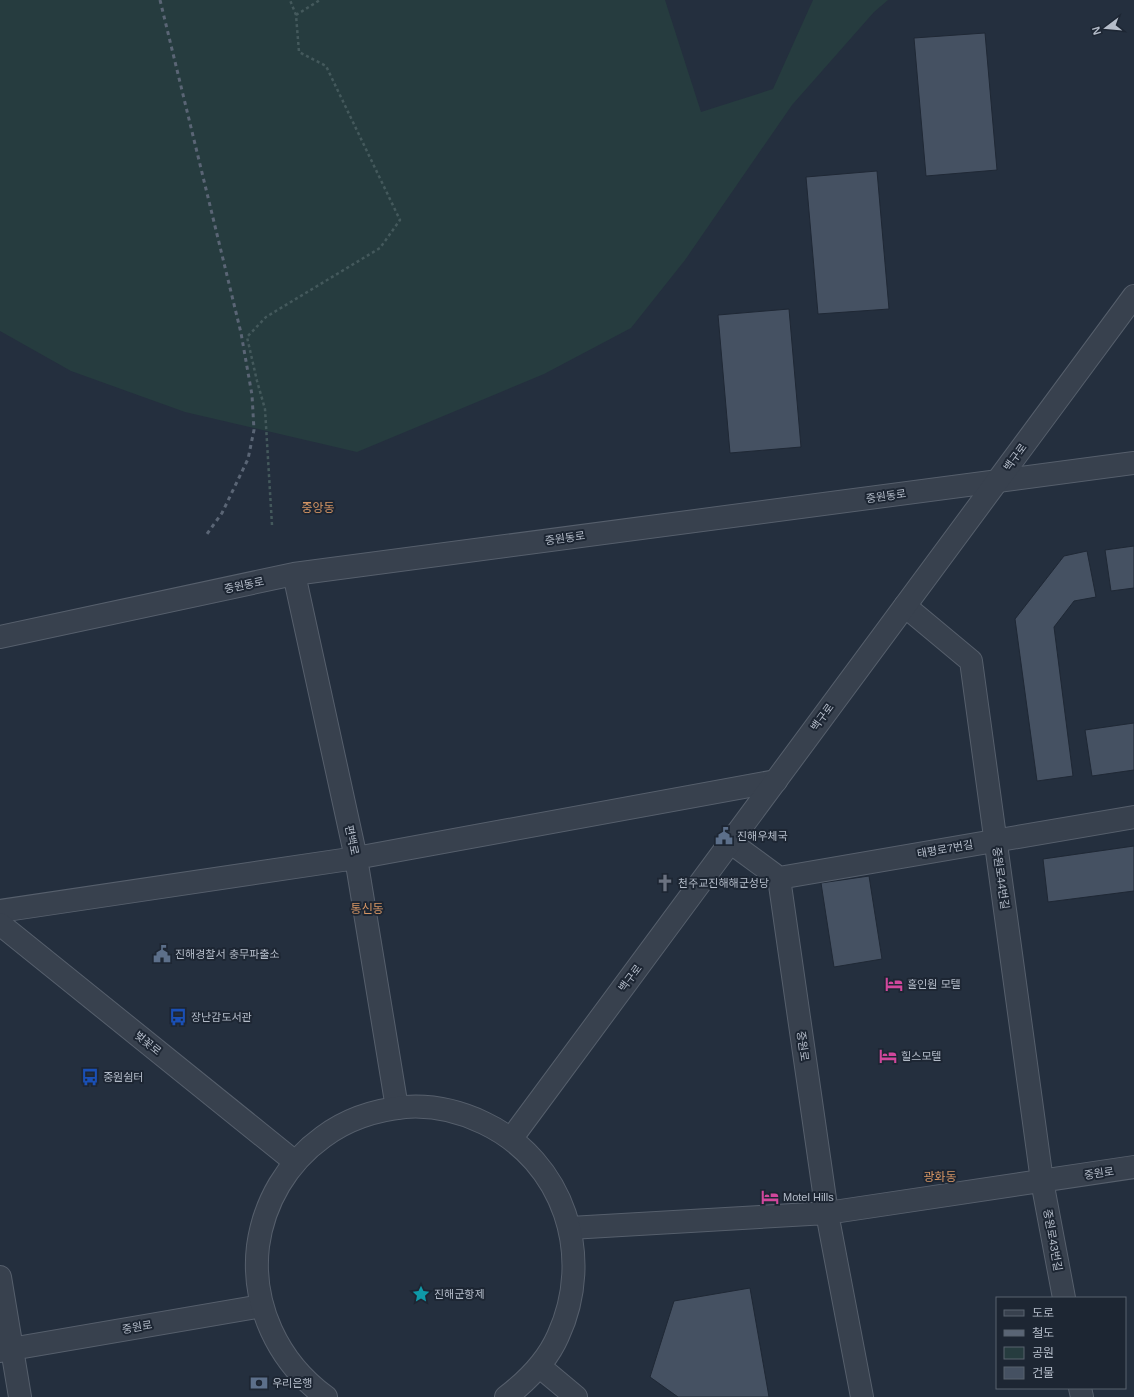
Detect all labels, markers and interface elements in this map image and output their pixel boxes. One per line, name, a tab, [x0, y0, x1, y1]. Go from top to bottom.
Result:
north arrow	[1086, 8, 1126, 48]
text: N	[1090, 25, 1103, 36]
street label: 백구로	[1001, 441, 1029, 473]
street label: 중원동로	[865, 487, 907, 505]
district label: 중앙동	[301, 501, 335, 515]
street label: 중원동로	[544, 529, 586, 547]
street label: 중원동로	[223, 575, 265, 595]
street label: 백구로	[808, 701, 836, 733]
street label: 편백로	[343, 824, 361, 856]
public building icon: 진해우체국	[714, 826, 734, 846]
place label: 진해우체국	[737, 830, 788, 842]
street label: 태평로7번길	[916, 838, 974, 860]
street label: 중원로44번길	[991, 846, 1011, 910]
church icon: 천주교진해해군성당	[655, 873, 675, 893]
place label: 천주교진해해군성당	[678, 877, 769, 889]
district label: 통신동	[350, 902, 384, 916]
public building icon: 진해경찰서 충무파출소	[152, 944, 172, 964]
place label: 진해경찰서 충무파출소	[175, 948, 279, 960]
street label: 백구로	[616, 962, 644, 994]
hotel icon: 홀인원 모텔	[884, 974, 904, 994]
place label: 홀인원 모텔	[907, 978, 961, 990]
bus stop icon: 장난감도서관	[168, 1007, 188, 1027]
place label: 장난감도서관	[191, 1011, 252, 1023]
street label: 벚꽃로	[132, 1029, 164, 1057]
street label: 중원로	[795, 1030, 811, 1062]
hotel icon: 힐스모텔	[878, 1046, 898, 1066]
place label: 힐스모텔	[901, 1050, 941, 1062]
bus stop icon: 중원쉼터	[80, 1067, 100, 1087]
place label: 중원쉼터	[103, 1071, 143, 1083]
street label: 중원로	[1083, 1165, 1115, 1181]
district label: 광화동	[923, 1170, 957, 1184]
hotel icon: Motel Hills	[760, 1187, 780, 1207]
place label: Motel Hills	[783, 1191, 834, 1203]
street label: 중원로43번길	[1042, 1208, 1064, 1272]
place icon: 진해군항제	[411, 1284, 431, 1304]
place label: 진해군항제	[434, 1288, 485, 1300]
legend	[996, 1297, 1126, 1389]
text: 도로	[1032, 1306, 1054, 1320]
street label: 중원로	[121, 1318, 153, 1336]
text: 철도	[1032, 1326, 1054, 1340]
text: 공원	[1032, 1346, 1054, 1360]
text: 건물	[1032, 1366, 1054, 1380]
bank icon: 우리은행	[249, 1373, 269, 1393]
place label: 우리은행	[272, 1377, 312, 1389]

